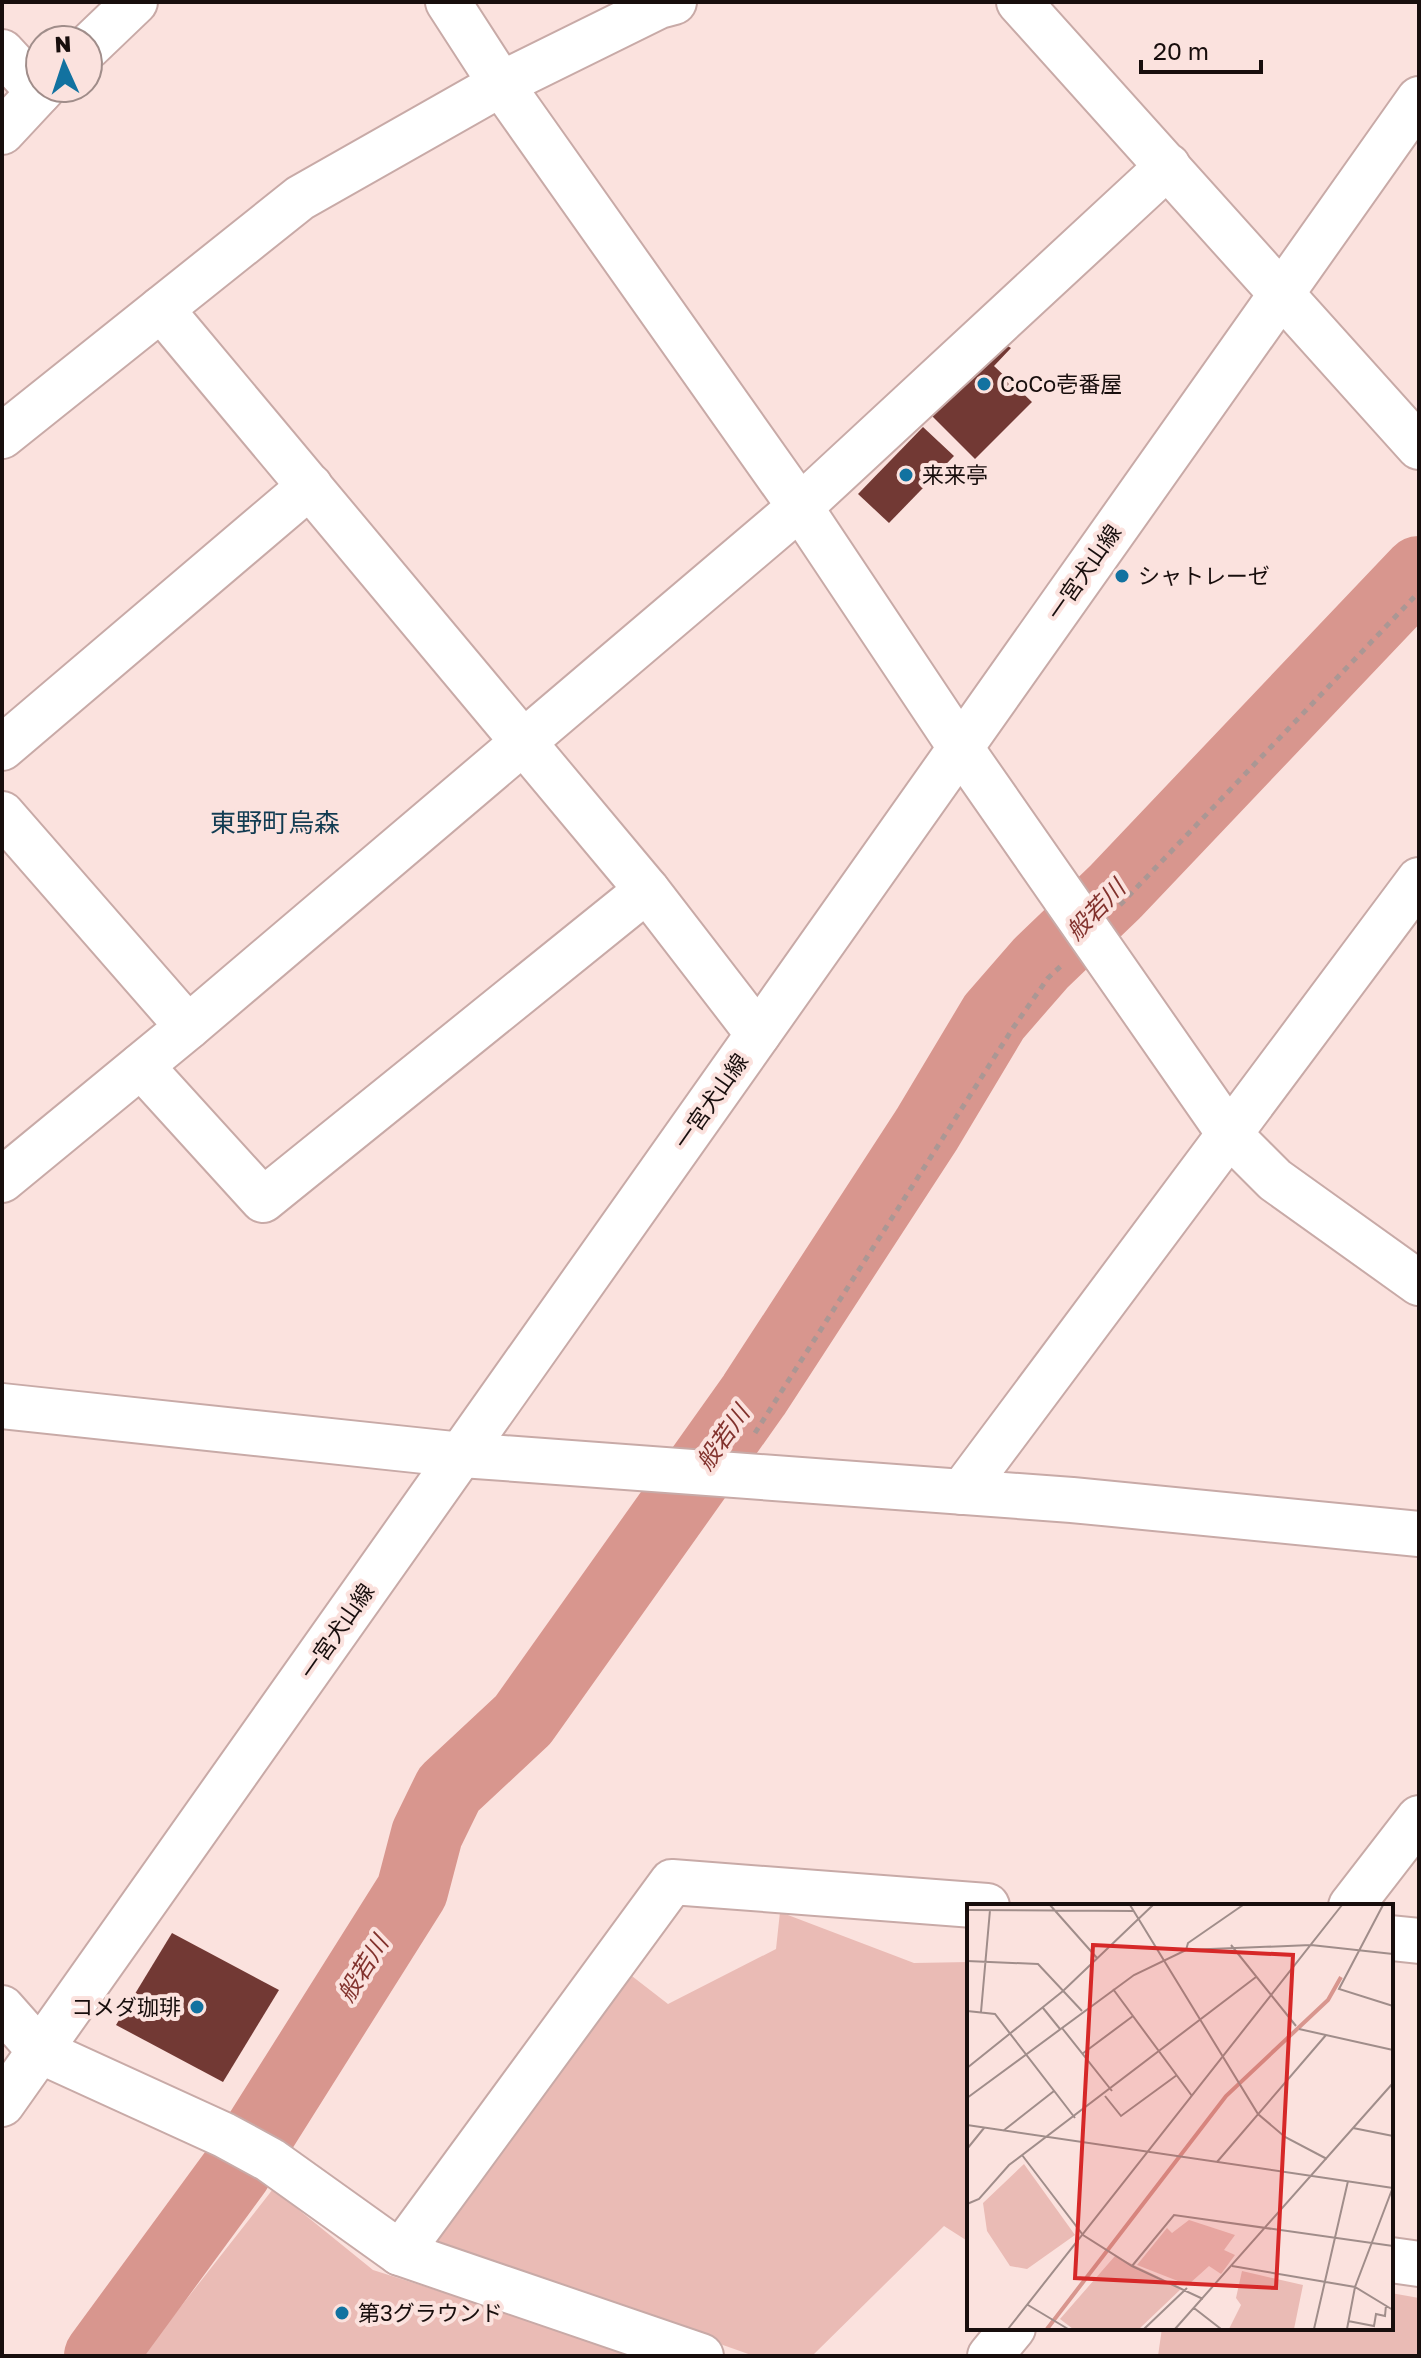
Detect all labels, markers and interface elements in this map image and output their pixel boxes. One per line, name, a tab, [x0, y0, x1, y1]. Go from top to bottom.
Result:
north arrow	[24, 24, 104, 104]
scale bar	[1141, 24, 1261, 74]
text: N	[54, 30, 72, 57]
text: 20 m	[1153, 36, 1209, 65]
place label: CoCo壱番屋	[1000, 370, 1122, 397]
marker: CoCo壱番屋	[975, 375, 993, 393]
place label: 来来亭	[922, 461, 988, 488]
marker: 来来亭	[897, 466, 915, 484]
street label: 一宮犬山線	[1041, 519, 1126, 625]
place label: シャトレーゼ	[1138, 562, 1270, 589]
marker: シャトレーゼ	[1113, 567, 1131, 585]
district label: 東野町烏森	[210, 807, 340, 838]
water label: 般若川	[1059, 871, 1132, 945]
street label: 一宮犬山線	[668, 1048, 753, 1154]
water label: 般若川	[689, 1397, 756, 1475]
street label: 一宮犬山線	[294, 1578, 379, 1684]
inset map	[967, 1904, 1393, 2330]
water label: 般若川	[330, 1927, 395, 2006]
place label: コメダ珈琲	[71, 1993, 181, 2020]
marker: コメダ珈琲	[188, 1998, 206, 2016]
place label: 第3グラウンド	[358, 2299, 503, 2326]
marker: 第3グラウンド	[333, 2304, 351, 2322]

